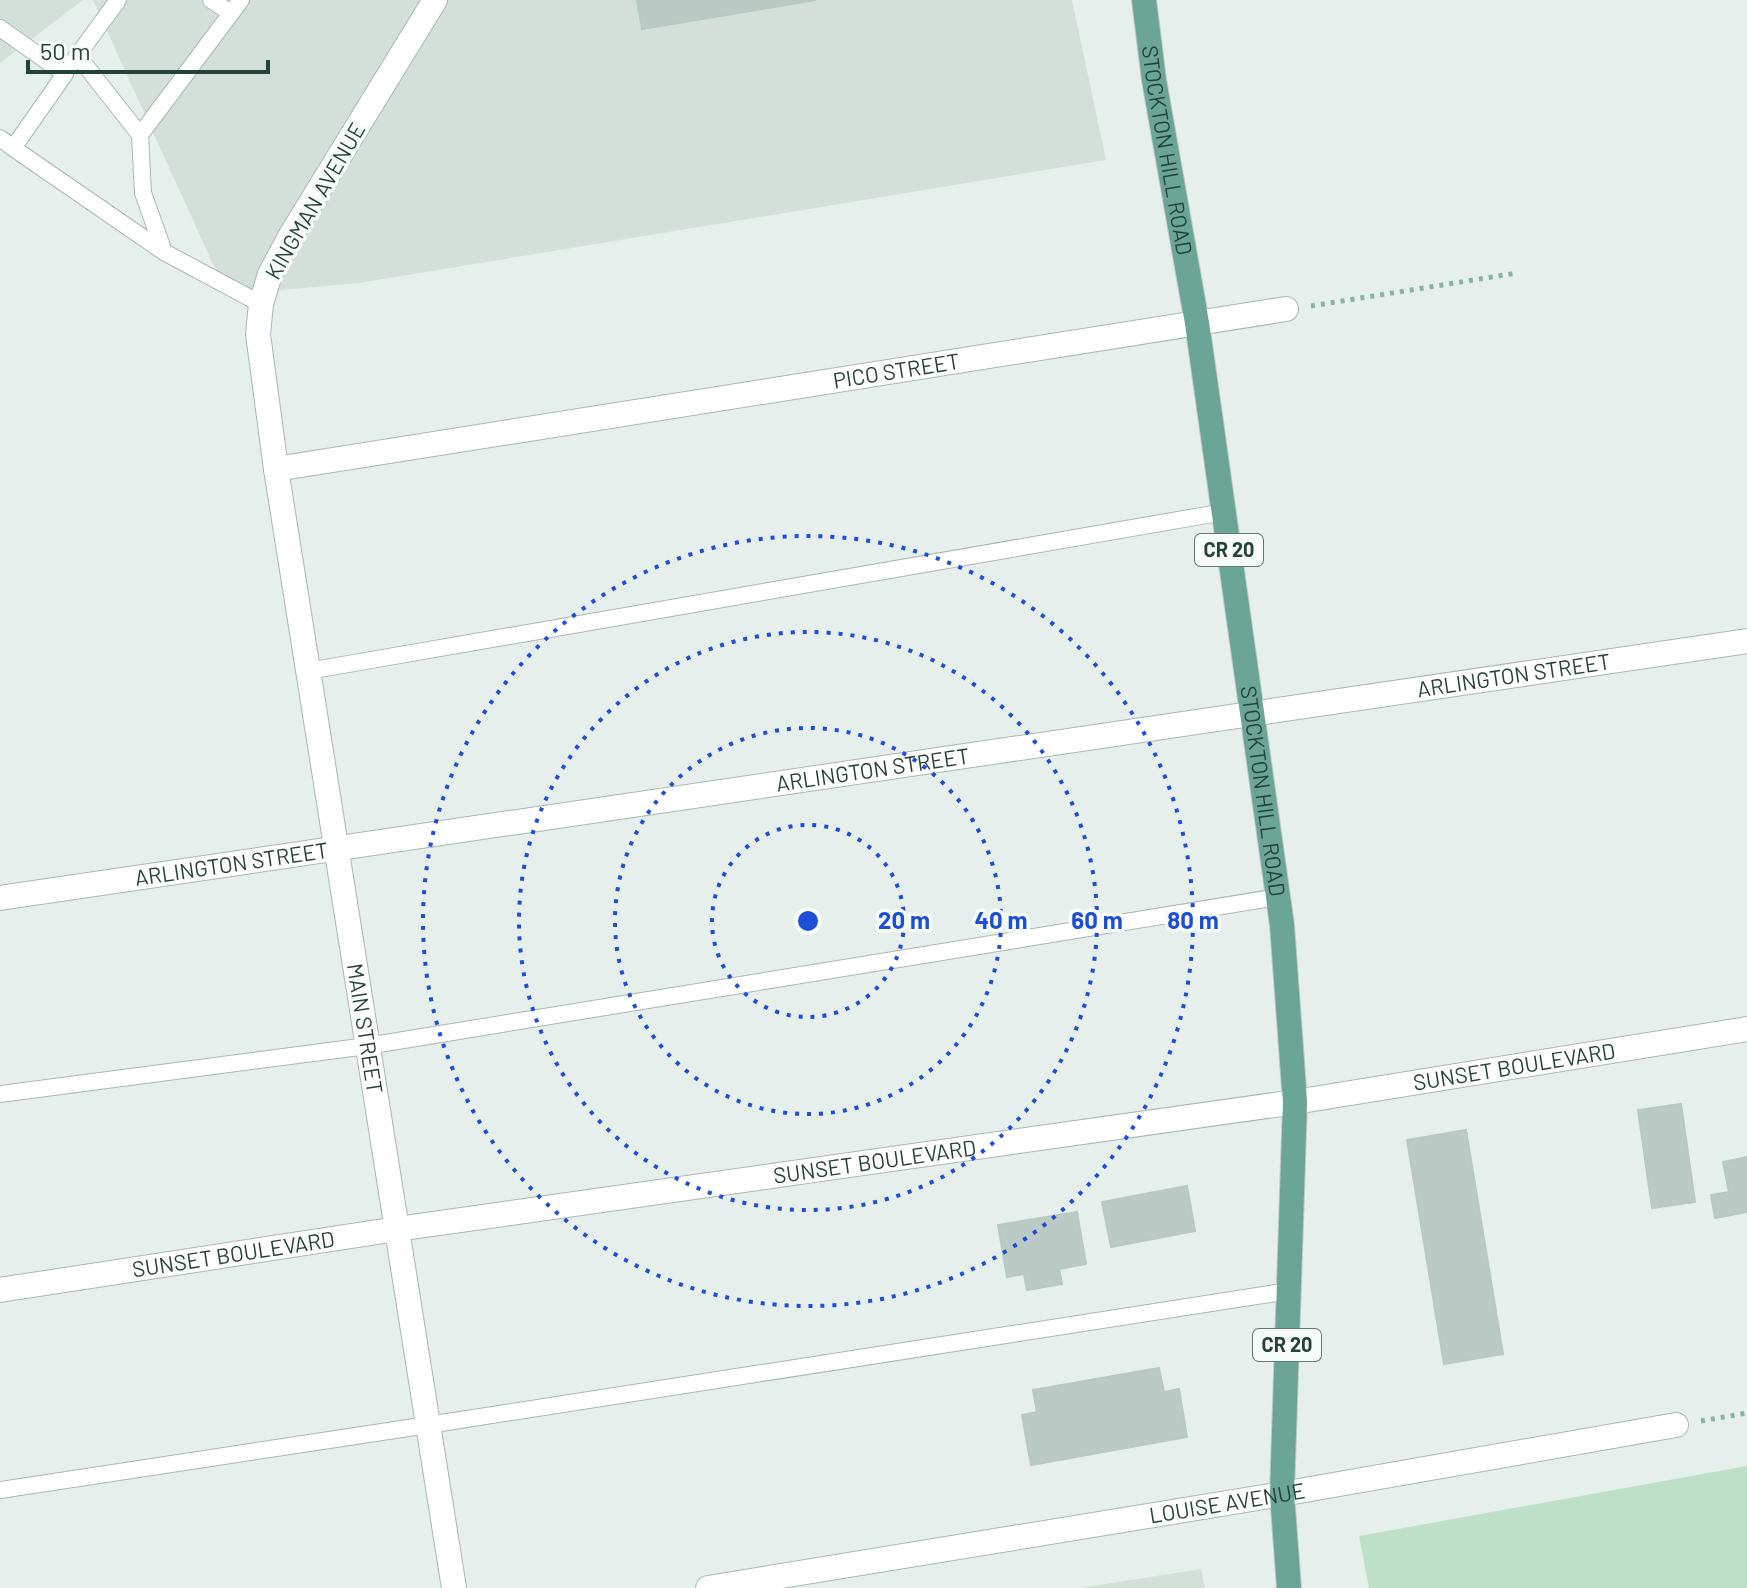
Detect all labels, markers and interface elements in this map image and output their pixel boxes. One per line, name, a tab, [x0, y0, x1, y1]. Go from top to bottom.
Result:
scale bar	[28, 24, 268, 74]
text: 50 m	[40, 36, 91, 65]
street label: STOCKTON HILL ROAD	[1138, 44, 1199, 257]
street label: KINGMAN AVENUE	[259, 118, 370, 283]
street label: PICO STREET	[831, 347, 961, 393]
road number: CR 20	[1195, 534, 1263, 566]
street label: ARLINGTON STREET	[1415, 647, 1612, 701]
street label: STOCKTON HILL ROAD	[1236, 684, 1292, 898]
street label: ARLINGTON STREET	[774, 742, 971, 796]
street label: ARLINGTON STREET	[133, 836, 330, 890]
text: 20 m	[878, 905, 930, 934]
text: 40 m	[974, 905, 1028, 934]
text: 60 m	[1071, 905, 1123, 934]
text: 80 m	[1167, 905, 1219, 934]
centre of rings	[794, 907, 822, 935]
street label: MAIN STREET	[343, 961, 389, 1095]
street label: SUNSET BOULEVARD	[1411, 1036, 1617, 1095]
street label: SUNSET BOULEVARD	[771, 1133, 977, 1188]
street label: SUNSET BOULEVARD	[130, 1225, 336, 1282]
road number: CR 20	[1253, 1329, 1321, 1361]
street label: LOUISE AVENUE	[1147, 1476, 1307, 1528]

